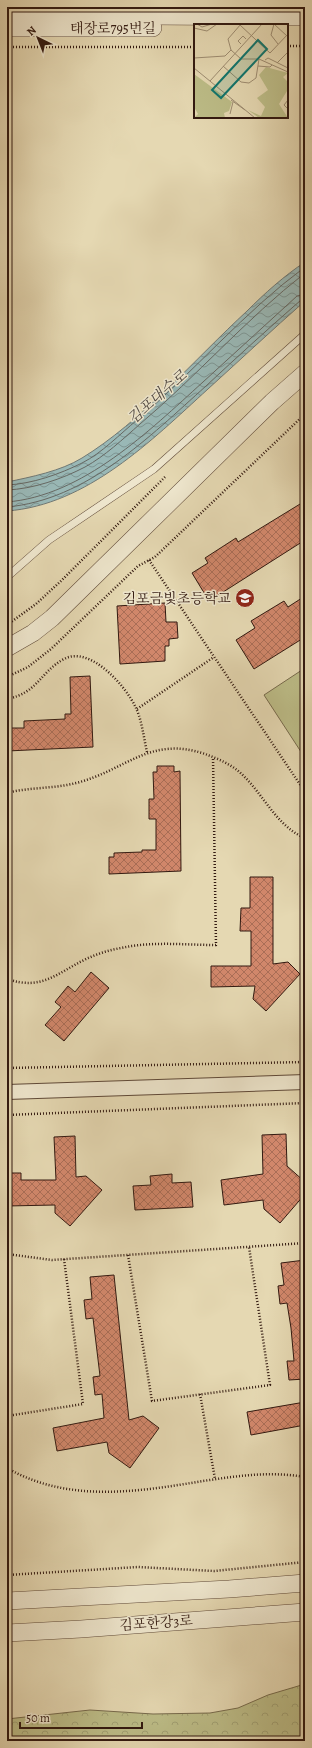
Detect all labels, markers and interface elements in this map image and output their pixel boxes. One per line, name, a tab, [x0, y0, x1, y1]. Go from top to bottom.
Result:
north arrow	[18, 18, 58, 58]
street label: 태장로795번길	[70, 19, 156, 38]
text: N	[23, 23, 40, 39]
inset map	[194, 24, 288, 118]
water label: 김포대수로	[123, 365, 191, 428]
school or university icon: 김포금빛초등학교	[234, 587, 256, 609]
place label: 김포금빛초등학교	[123, 589, 231, 608]
street label: 김포한강3로	[119, 1611, 194, 1635]
scale bar	[20, 1704, 142, 1730]
text: 50 m	[26, 1710, 50, 1726]

